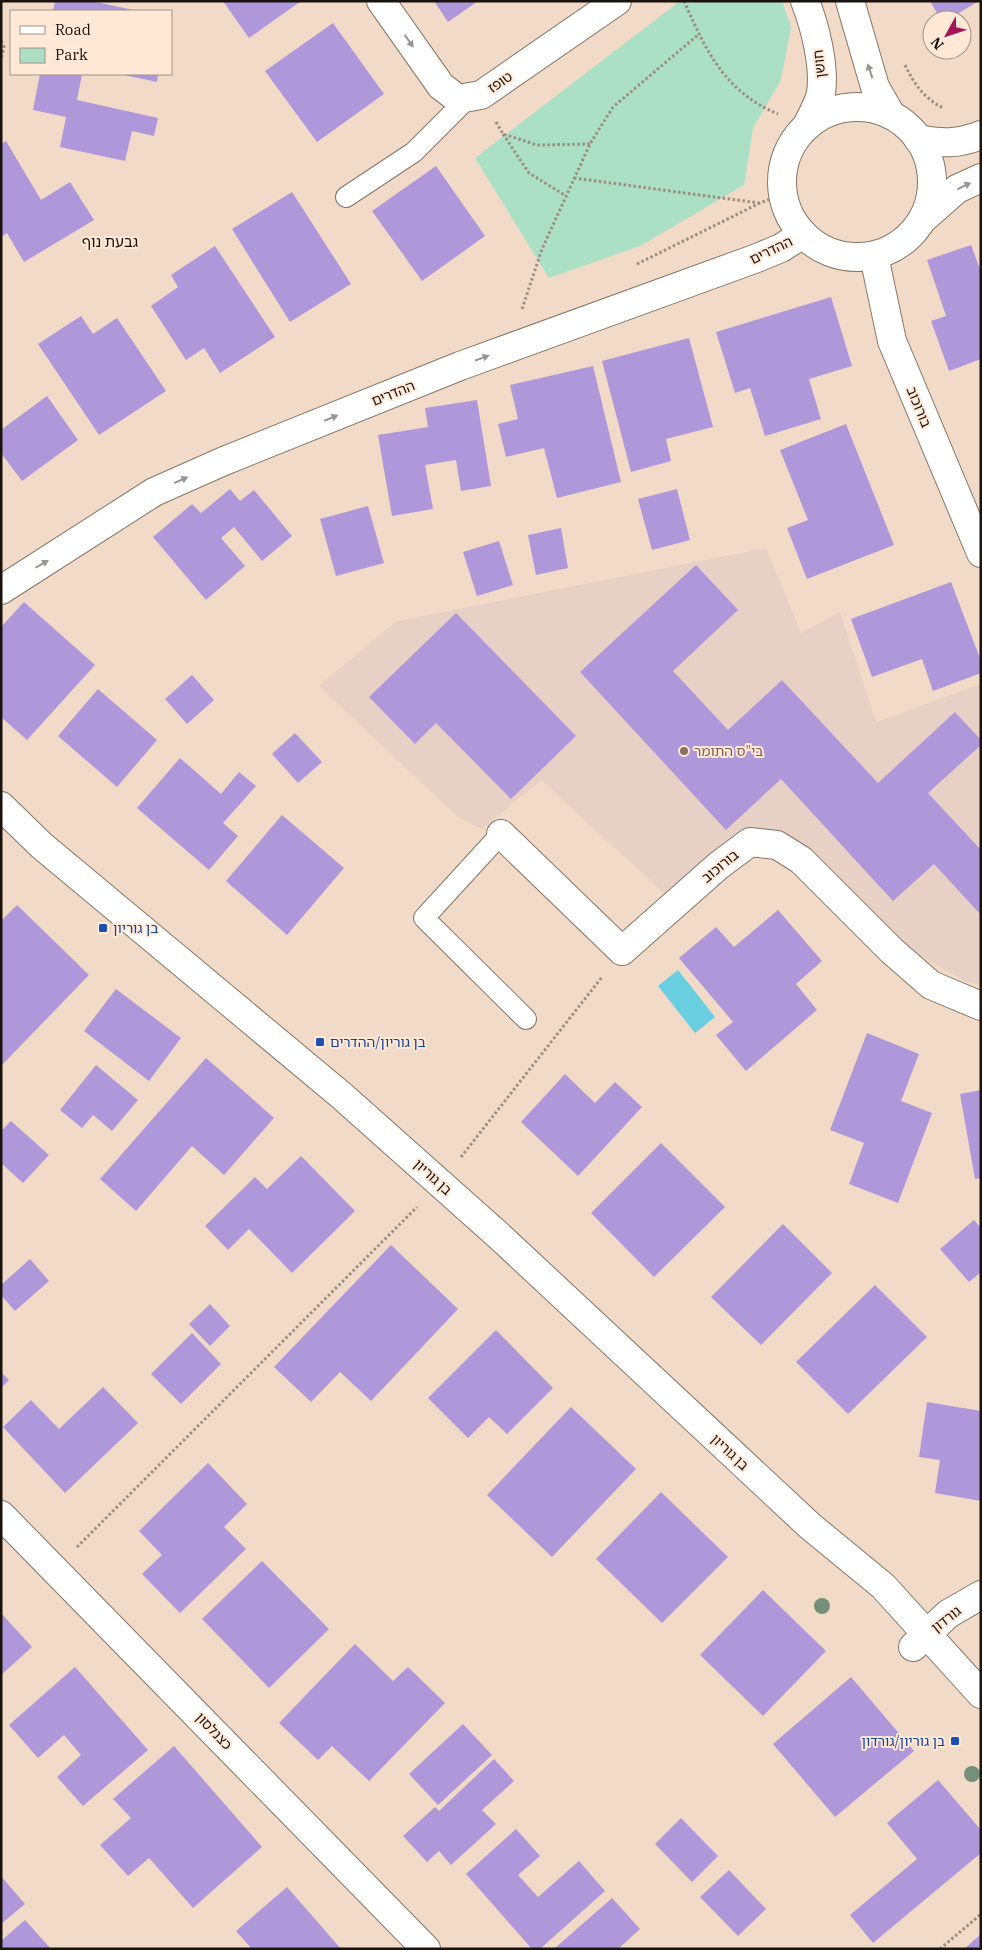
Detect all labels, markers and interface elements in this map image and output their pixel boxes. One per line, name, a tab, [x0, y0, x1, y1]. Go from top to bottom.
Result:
legend	[10, 10, 172, 75]
north arrow	[922, 10, 972, 60]
text: Road	[55, 20, 91, 39]
text: N	[927, 33, 947, 53]
one-way arrow	[404, 34, 414, 48]
text: Park	[55, 45, 88, 64]
street label: חושן	[809, 49, 829, 79]
one-way arrow	[865, 63, 873, 78]
street label: טופז	[484, 67, 516, 97]
one-way arrow	[957, 182, 972, 190]
district label: גבעת נוף	[82, 232, 139, 251]
street label: ההדרים	[747, 232, 795, 268]
one-way arrow	[475, 354, 490, 362]
street label: ההדרים	[369, 376, 417, 410]
street label: בורוכוב	[903, 384, 935, 430]
one-way arrow	[324, 413, 338, 421]
one-way arrow	[174, 476, 188, 484]
one-way arrow	[36, 560, 49, 569]
place label: בי"ס התומר	[694, 742, 763, 760]
marker: בי"ס התומר	[678, 745, 690, 757]
street label: בורוכוב	[698, 845, 742, 887]
place label: בן גוריון	[113, 919, 158, 937]
marker: בן גוריון	[97, 922, 109, 934]
place label: בן גוריון/ההדרים	[330, 1033, 426, 1051]
marker: בן גוריון/ההדרים	[314, 1036, 326, 1048]
street label: בן גוריון	[410, 1155, 456, 1199]
street label: בן גוריון	[707, 1430, 753, 1474]
street label: גורדון	[927, 1602, 965, 1636]
street label: כצנלסון	[192, 1709, 236, 1753]
place label: בן גוריון/גורדון	[861, 1732, 945, 1750]
marker: בן גוריון/גורדון	[949, 1735, 961, 1747]

